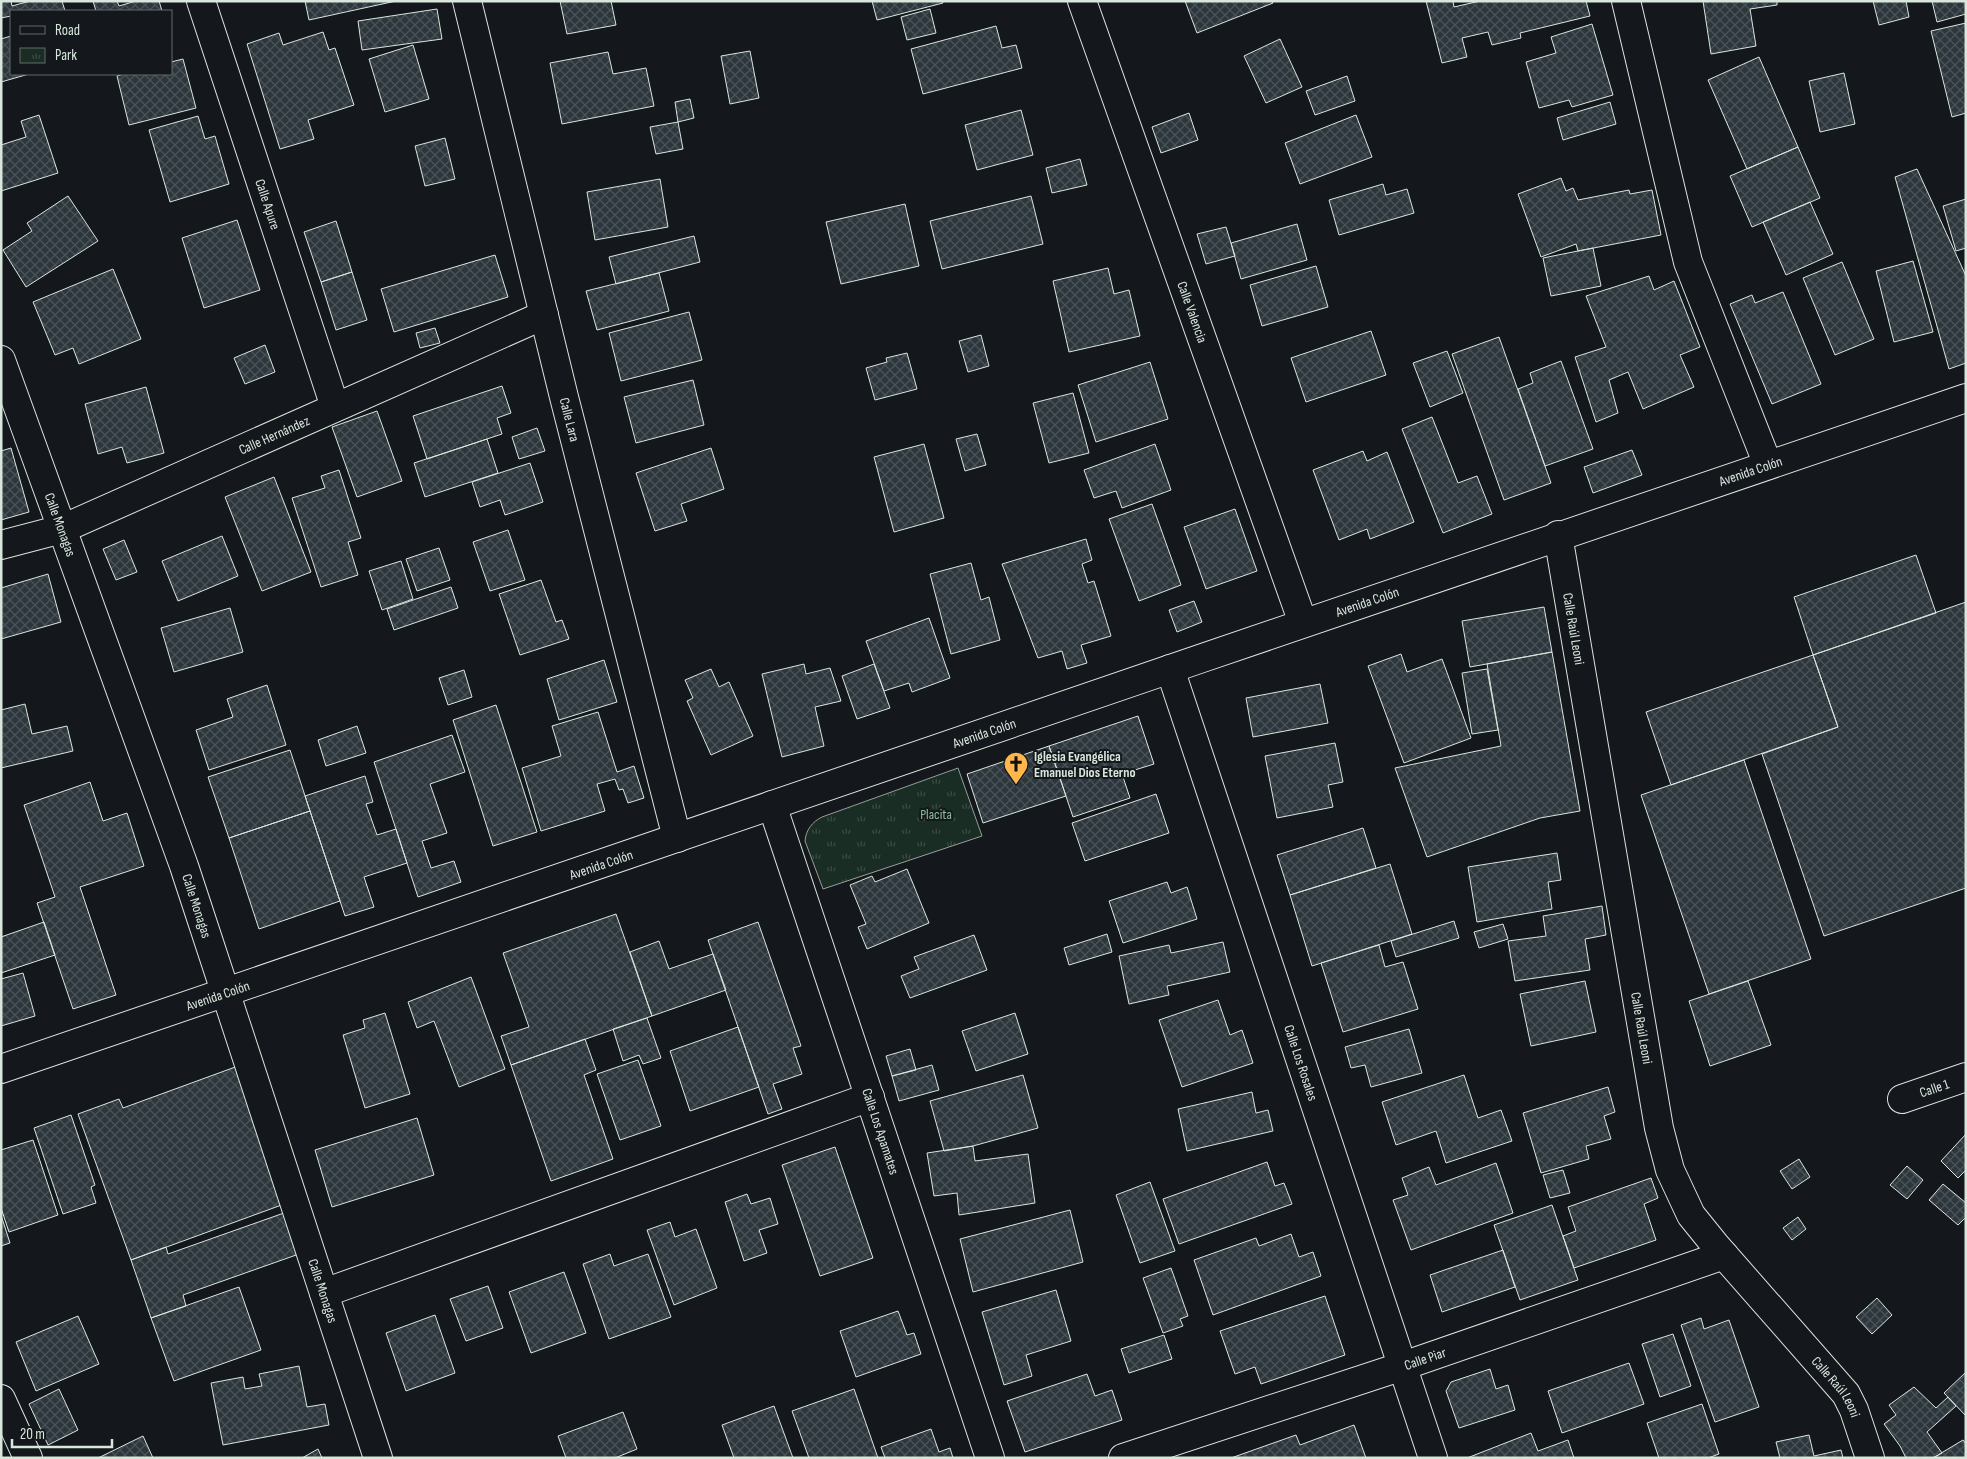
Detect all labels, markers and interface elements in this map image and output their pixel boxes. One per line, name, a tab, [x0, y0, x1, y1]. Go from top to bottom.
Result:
legend	[10, 10, 172, 75]
text: Road	[55, 21, 80, 40]
text: Park	[55, 46, 77, 65]
street label: Calle Apure	[252, 177, 284, 232]
street label: Calle Valencia	[1174, 279, 1211, 345]
street label: Calle Lara	[556, 396, 584, 443]
street label: Calle Hernández	[236, 412, 312, 458]
street label: Avenida Colón	[1716, 452, 1784, 490]
street label: Calle Monagas	[41, 490, 80, 559]
street label: Avenida Colón	[1332, 583, 1401, 621]
street label: Calle Raúl Leoni	[1559, 591, 1588, 666]
street label: Avenida Colón	[949, 714, 1018, 752]
place label: Iglesia Evangélica Emanuel Dios Eterno	[1034, 748, 1136, 781]
church icon: Iglesia Evangélica Emanuel Dios Eterno	[1003, 751, 1029, 785]
park label: Placita	[920, 806, 952, 823]
street label: Avenida Colón	[566, 846, 635, 883]
street label: Calle Monagas	[179, 872, 215, 940]
street label: Avenida Colón	[183, 977, 252, 1014]
street label: Calle Raúl Leoni	[1627, 991, 1656, 1065]
street label: Calle Los Rosales	[1281, 1023, 1322, 1103]
street label: Calle 1	[1917, 1075, 1951, 1101]
street label: Calle Los Apamates	[859, 1086, 903, 1177]
street label: Calle Monagas	[305, 1257, 342, 1325]
street label: Calle Piar	[1402, 1343, 1448, 1373]
street label: Calle Raúl Leoni	[1808, 1353, 1864, 1419]
scale bar	[12, 1416, 112, 1448]
text: 20 m	[20, 1425, 45, 1444]

